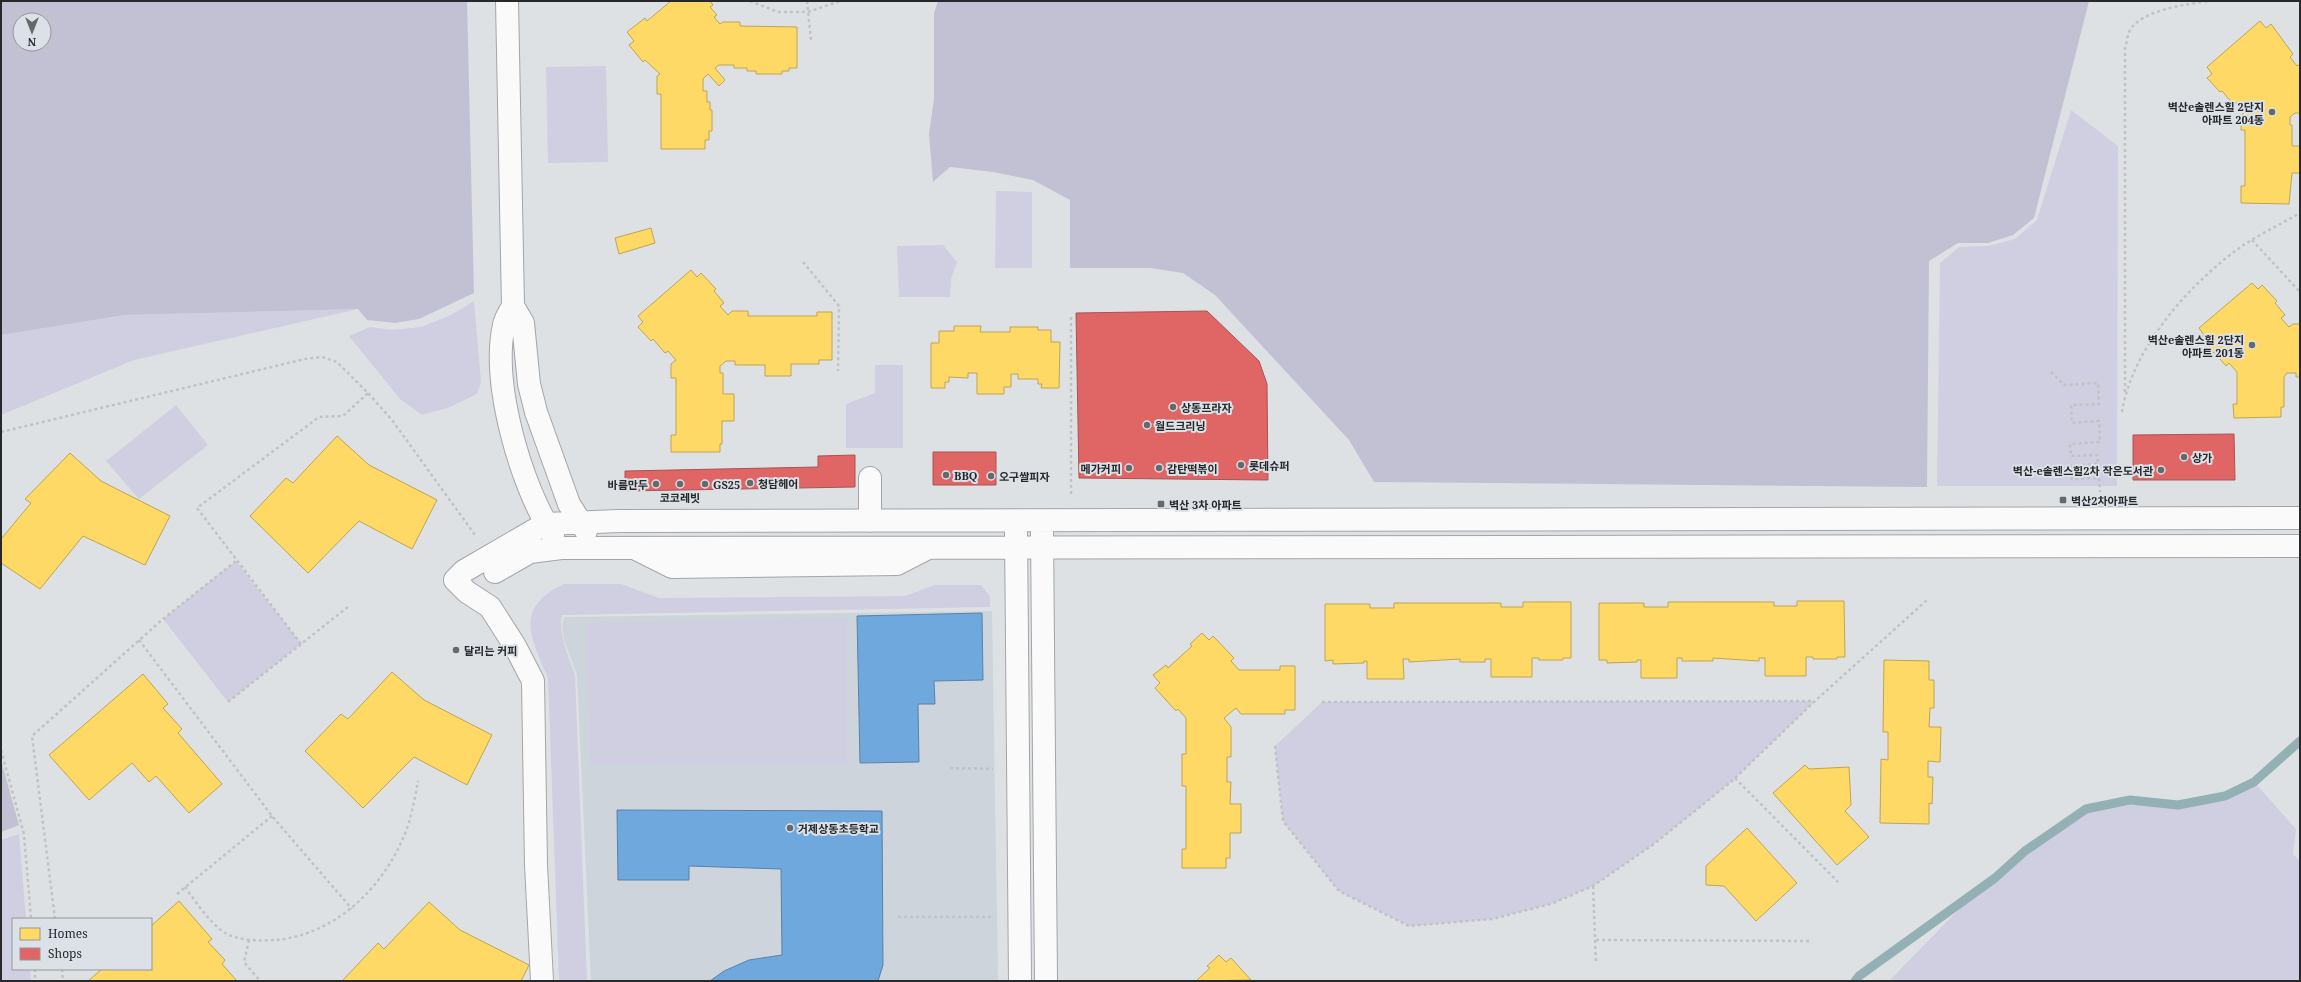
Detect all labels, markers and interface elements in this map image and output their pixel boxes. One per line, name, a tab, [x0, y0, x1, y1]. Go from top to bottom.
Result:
north arrow	[12, 12, 52, 52]
text: N	[27, 35, 36, 50]
place label: 벽산e솔렌스힐 2단지 아파트 204동	[2168, 99, 2264, 127]
marker: 벽산e솔렌스힐 2단지 아파트 204동	[2267, 107, 2277, 117]
place label: 벽산e솔렌스힐 2단지 아파트 201동	[2148, 332, 2244, 360]
marker: 벽산e솔렌스힐 2단지 아파트 201동	[2247, 340, 2257, 350]
place label: 상동프라자	[1181, 400, 1232, 415]
marker: 상동프라자	[1168, 402, 1178, 412]
place label: 월드크리닝	[1155, 418, 1206, 433]
marker: 월드크리닝	[1142, 420, 1152, 430]
place label: 상가	[2192, 450, 2212, 465]
marker: 상가	[2179, 452, 2189, 462]
place label: 롯데슈퍼	[1249, 458, 1289, 473]
marker: 롯데슈퍼	[1236, 460, 1246, 470]
place label: 메가커피	[1081, 461, 1121, 476]
place label: 감탄떡볶이	[1167, 461, 1218, 476]
marker: 메가커피	[1124, 463, 1134, 473]
marker: 감탄떡볶이	[1154, 463, 1164, 473]
place label: 벽산-e솔렌스힐2차 작은도서관	[2013, 463, 2153, 478]
marker: 벽산-e솔렌스힐2차 작은도서관	[2156, 465, 2166, 475]
place label: BBQ	[954, 468, 978, 483]
place label: 오구쌀피자	[999, 469, 1050, 484]
marker: BBQ	[941, 470, 951, 480]
marker: 오구쌀피자	[986, 471, 996, 481]
place label: 청담헤어	[758, 476, 798, 491]
place label: 바름만두	[608, 477, 648, 492]
place label: GS25	[713, 477, 740, 492]
marker: 청담헤어	[745, 478, 755, 488]
marker: 바름만두	[651, 479, 661, 489]
marker: 코코레빗	[675, 479, 685, 489]
marker: GS25	[700, 479, 710, 489]
place label: 코코레빗	[660, 490, 700, 505]
place label: 벽산2차아파트	[2071, 493, 2138, 508]
marker: 벽산2차아파트	[2058, 495, 2068, 505]
place label: 벽산 3차 아파트	[1169, 497, 1242, 512]
marker: 벽산 3차 아파트	[1156, 499, 1166, 509]
place label: 달리는 커피	[464, 643, 517, 658]
marker: 달리는 커피	[451, 645, 461, 655]
place label: 거제상동초등학교	[798, 821, 879, 836]
marker: 거제상동초등학교	[785, 823, 795, 833]
legend	[12, 918, 152, 970]
text: Homes	[48, 925, 88, 942]
text: Shops	[48, 945, 82, 962]

